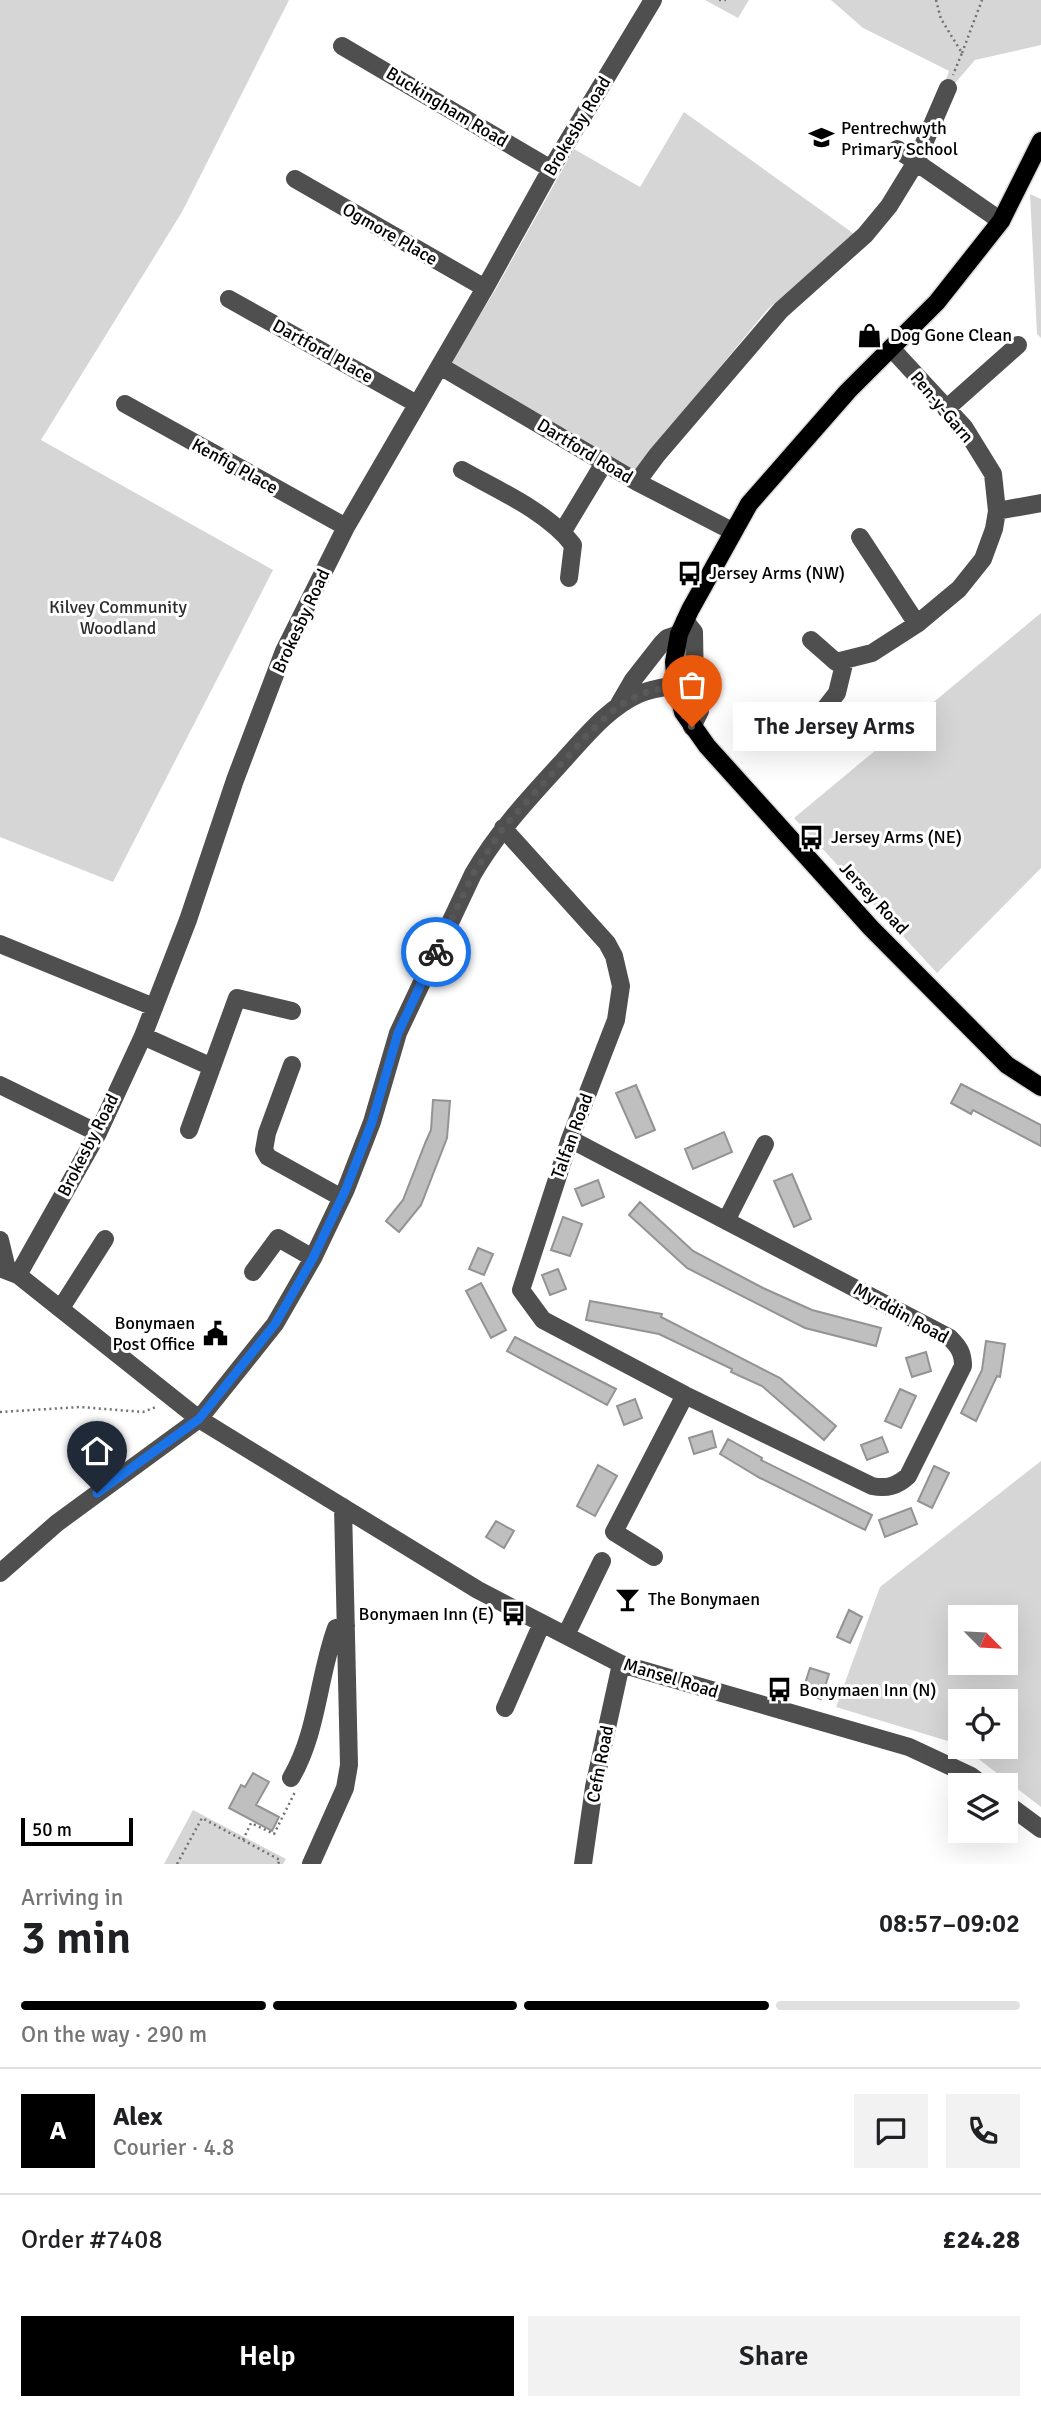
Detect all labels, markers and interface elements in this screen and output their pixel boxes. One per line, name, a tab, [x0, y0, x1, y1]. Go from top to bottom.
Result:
street label: Buckingham Road	[382, 62, 512, 152]
street label: Brokesby Road	[539, 72, 615, 180]
place label: Pentrechwyth Primary School	[841, 117, 958, 160]
school or university icon: Pentrechwyth Primary School	[807, 124, 835, 152]
street label: Ogmore Place	[338, 198, 442, 270]
street label: Dartford Place	[269, 314, 377, 388]
shop icon: Dog Gone Clean	[856, 321, 884, 349]
place label: Dog Gone Clean	[890, 324, 1012, 346]
street label: Pen-y-Garn	[906, 367, 978, 447]
street label: Dartford Road	[533, 414, 637, 488]
street label: Kenfig Place	[188, 433, 282, 499]
bus stop icon: Jersey Arms (NW)	[675, 559, 703, 587]
place label: Jersey Arms (NW)	[709, 562, 845, 584]
street label: Brokesby Road	[267, 565, 335, 677]
park label: Kilvey Community Woodland	[49, 596, 188, 639]
pin	[662, 655, 722, 727]
icon: bag	[673, 666, 711, 704]
callout: The Jersey Arms	[734, 702, 937, 752]
text: The Jersey Arms	[754, 712, 915, 741]
bus stop icon: Jersey Arms (NE)	[797, 823, 825, 851]
place label: Jersey Arms (NE)	[831, 826, 962, 848]
street label: Jersey Road	[835, 857, 913, 939]
courier	[401, 917, 471, 987]
icon: bike	[417, 933, 455, 971]
street label: Brokesby Road	[53, 1090, 123, 1200]
street label: Talfan Road	[546, 1090, 598, 1182]
street label: Myrddin Road	[849, 1278, 953, 1348]
place label: Bonymaen Post Office	[113, 1312, 195, 1355]
public building icon: Bonymaen Post Office	[201, 1319, 229, 1347]
pin	[67, 1421, 127, 1493]
icon: home	[78, 1432, 116, 1470]
bar icon: The Bonymaen	[614, 1585, 642, 1613]
place label: The Bonymaen	[648, 1588, 760, 1610]
bus stop icon: Bonymaen Inn (E)	[500, 1600, 528, 1628]
place label: Bonymaen Inn (E)	[359, 1603, 494, 1625]
north arrow	[948, 1605, 1018, 1675]
map controls	[948, 1605, 1018, 1843]
street label: Mansel Road	[621, 1653, 721, 1703]
bus stop icon: Bonymaen Inn (N)	[765, 1676, 793, 1704]
place label: Bonymaen Inn (N)	[799, 1679, 936, 1701]
button: locate	[948, 1689, 1018, 1759]
street label: Cefn Road	[582, 1724, 618, 1804]
button: layers	[948, 1773, 1018, 1843]
scale bar	[21, 1815, 133, 1847]
text: 50 m	[32, 1818, 72, 1842]
text: Arriving in	[21, 1883, 123, 1912]
text: 08:57–09:02	[879, 1908, 1020, 1940]
text: 3 min	[21, 1910, 131, 1966]
text: On the way · 290 m	[21, 2020, 207, 2049]
button: chat	[854, 2094, 928, 2168]
button: phone	[946, 2094, 1020, 2168]
text: Alex	[113, 2101, 163, 2133]
text: A	[50, 2115, 66, 2147]
text: Courier · 4.8	[113, 2133, 234, 2162]
text: Order #7408	[21, 2224, 162, 2256]
text: £24.28	[942, 2224, 1020, 2256]
button: Help	[21, 2316, 514, 2396]
button: Share	[528, 2316, 1020, 2396]

